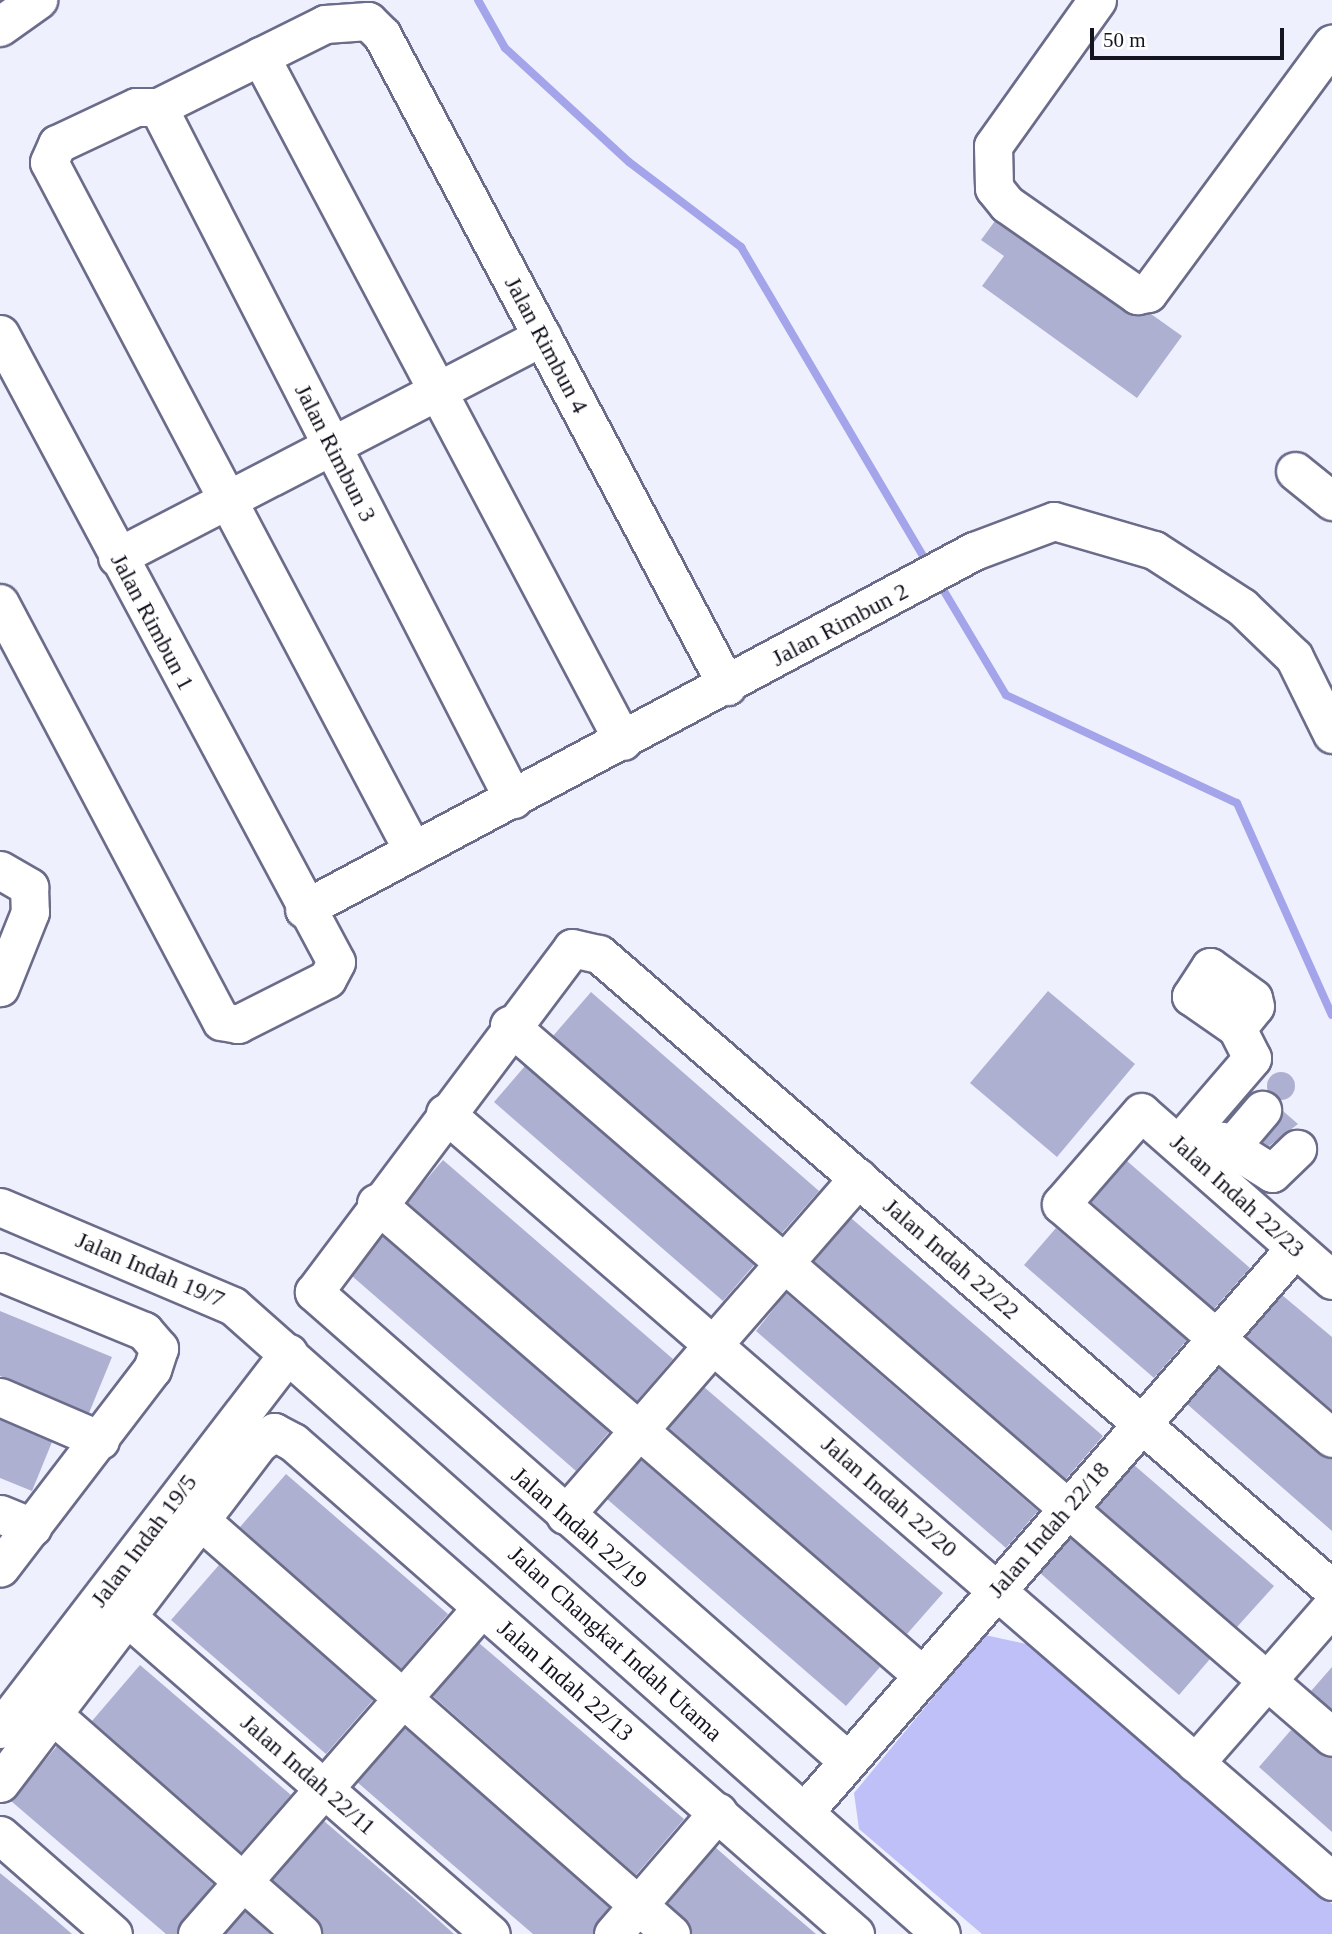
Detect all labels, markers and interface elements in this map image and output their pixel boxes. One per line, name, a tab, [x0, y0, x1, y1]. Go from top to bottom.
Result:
scale bar	[1094, 14, 1288, 58]
text: 50 m	[1103, 28, 1146, 52]
street label: Jalan Rimbun 4	[498, 272, 594, 418]
street label: Jalan Rimbun 3	[288, 379, 382, 527]
street label: Jalan Rimbun 1	[104, 549, 200, 695]
street label: Jalan Rimbun 2	[767, 577, 913, 673]
street label: Jalan Indah 22/23	[1164, 1128, 1310, 1264]
street label: Jalan Indah 22/22	[877, 1192, 1025, 1326]
street label: Jalan Indah 19/7	[71, 1226, 229, 1314]
street label: Jalan Indah 22/20	[815, 1430, 963, 1564]
street label: Jalan Indah 22/18	[982, 1456, 1116, 1604]
street label: Jalan Indah 22/19	[505, 1461, 653, 1595]
street label: Jalan Indah 19/5	[85, 1469, 203, 1613]
street label: Jalan Changkat Indah Utama	[502, 1540, 728, 1748]
street label: Jalan Indah 22/13	[491, 1614, 639, 1748]
street label: Jalan Indah 22/11	[235, 1708, 381, 1842]

